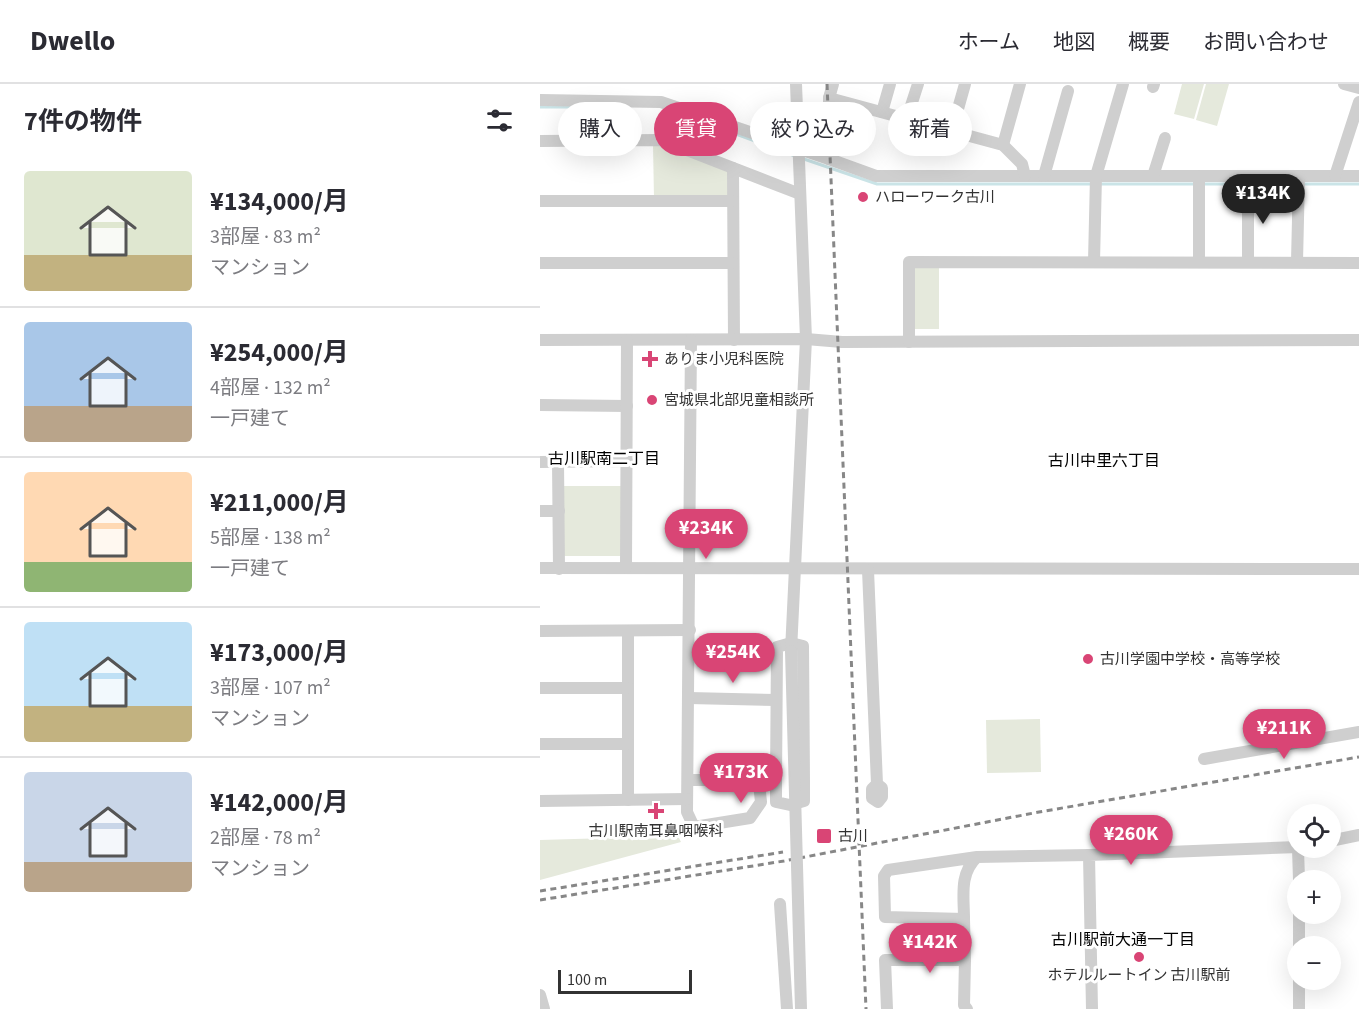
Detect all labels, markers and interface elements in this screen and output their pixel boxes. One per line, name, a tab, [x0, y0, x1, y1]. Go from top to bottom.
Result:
text: Dwello	[30, 21, 115, 61]
text: ホーム	[958, 27, 1020, 57]
text: 地図	[1053, 27, 1095, 57]
text: 概要	[1128, 27, 1170, 57]
text: お問い合わせ	[1203, 27, 1329, 57]
chip: 購入	[558, 102, 642, 156]
chip: 賃貸	[654, 102, 738, 156]
chip: 絞り込み	[750, 102, 876, 156]
chip: 新着	[888, 102, 972, 156]
text: 7件の物件	[24, 103, 142, 140]
icon: filters	[483, 104, 516, 137]
pin: ¥134K	[1221, 174, 1305, 225]
text: ¥134K	[1236, 179, 1290, 207]
text: ¥134,000/月	[210, 183, 349, 220]
place label: ハローワーク古川	[875, 187, 995, 208]
marker: ハローワーク古川	[856, 190, 870, 204]
icon: home	[72, 195, 144, 267]
text: 3部屋 · 83 m²	[210, 223, 321, 251]
text: マンション	[210, 254, 310, 282]
text: ¥254,000/月	[210, 334, 349, 371]
icon: home	[72, 346, 144, 418]
place label: ありま小児科医院	[664, 349, 784, 370]
marker: ありま小児科医院	[641, 350, 659, 368]
text: 4部屋 · 132 m²	[210, 374, 331, 402]
place label: 宮城県北部児童相談所	[664, 390, 814, 411]
marker: 宮城県北部児童相談所	[645, 393, 659, 407]
text: 一戸建て	[210, 405, 290, 433]
district label: 古川駅南二丁目	[548, 448, 660, 470]
district label: 古川中里六丁目	[1048, 450, 1160, 472]
text: ¥211,000/月	[210, 484, 349, 521]
icon: home	[72, 496, 144, 568]
pin: ¥234K	[664, 509, 748, 560]
text: ¥234K	[679, 514, 733, 542]
text: 5部屋 · 138 m²	[210, 524, 331, 552]
text: 一戸建て	[210, 555, 290, 583]
pin: ¥254K	[691, 633, 775, 684]
text: ¥173,000/月	[210, 634, 349, 671]
text: ¥254K	[706, 638, 760, 666]
icon: home	[72, 646, 144, 718]
place label: 古川学園中学校・高等学校	[1100, 649, 1280, 670]
marker: 古川学園中学校・高等学校	[1081, 652, 1095, 666]
text: 3部屋 · 107 m²	[210, 674, 331, 702]
text: マンション	[210, 705, 310, 733]
pin: ¥211K	[1242, 709, 1326, 760]
text: ¥211K	[1257, 714, 1311, 742]
pin: ¥173K	[699, 753, 783, 804]
text: ¥173K	[714, 758, 768, 786]
text: ¥142,000/月	[210, 784, 349, 821]
icon: home	[72, 796, 144, 868]
marker: 古川駅南耳鼻咽喉科	[647, 802, 665, 820]
map controls	[1287, 804, 1341, 990]
button: locate	[1287, 804, 1341, 858]
pin: ¥260K	[1089, 815, 1173, 866]
text: ¥260K	[1104, 820, 1158, 848]
place label: 古川駅南耳鼻咽喉科	[588, 821, 724, 842]
text: 2部屋 · 78 m²	[210, 824, 321, 852]
place label: 古川	[838, 826, 868, 847]
marker: 古川	[815, 827, 833, 845]
text: マンション	[210, 855, 310, 883]
button: +	[1287, 870, 1341, 924]
pin: ¥142K	[888, 923, 972, 974]
text: ¥142K	[903, 928, 957, 956]
district label: 古川駅前大通一丁目	[1051, 929, 1195, 951]
button: −	[1287, 936, 1341, 990]
marker: ホテルルートイン 古川駅前	[1132, 950, 1146, 964]
place label: ホテルルートイン 古川駅前	[1047, 965, 1231, 986]
scale bar	[558, 967, 692, 994]
text: 100 m	[567, 969, 607, 991]

